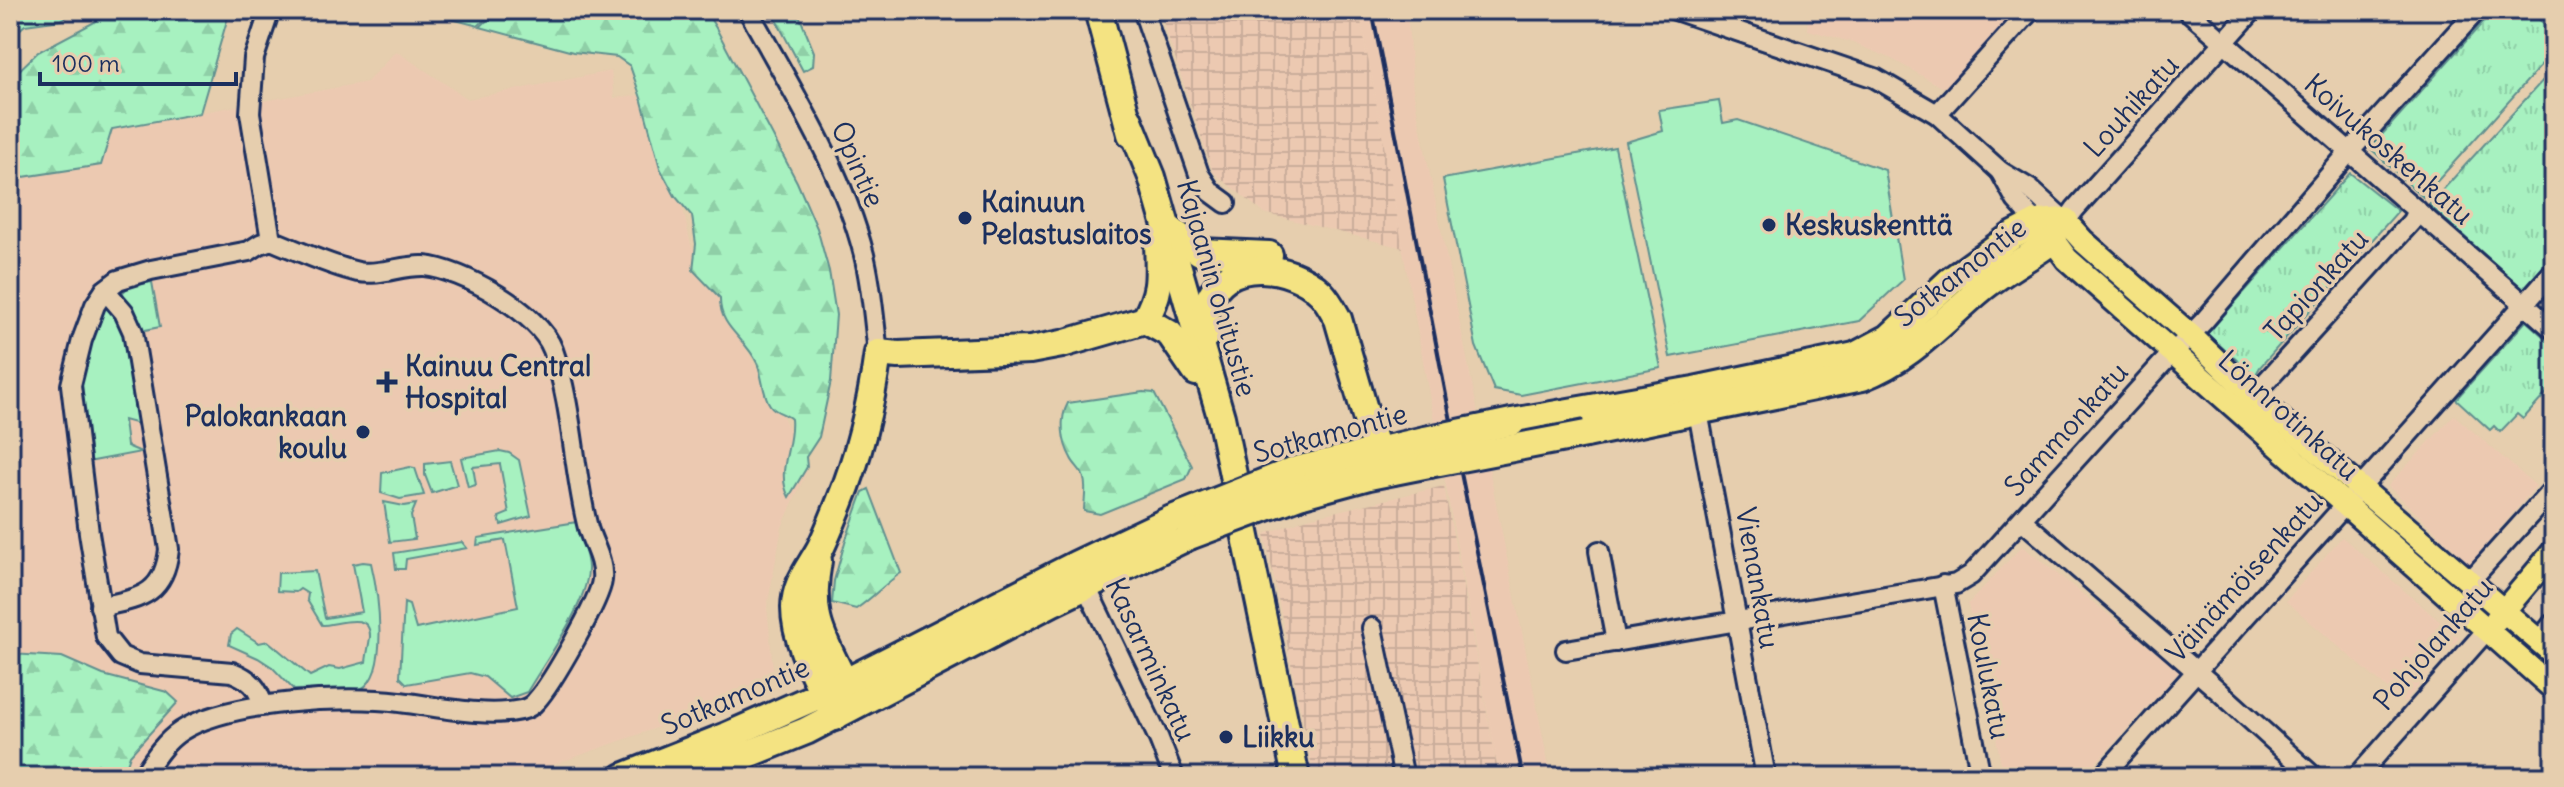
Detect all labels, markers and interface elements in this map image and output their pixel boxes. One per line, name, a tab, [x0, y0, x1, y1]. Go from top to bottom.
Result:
scale bar	[40, 36, 236, 86]
street label: Louhikatu	[2076, 47, 2186, 165]
text: 100 m	[52, 48, 120, 78]
street label: Koivukoskenkatu	[2297, 66, 2481, 232]
street label: Opintie	[823, 115, 893, 213]
street label: Kajaanin ohitustie	[1169, 175, 1265, 401]
place label: Kainuun Pelastuslaitos	[981, 184, 1152, 252]
place label: Keskuskenttä	[1785, 207, 1953, 243]
marker: Kainuun Pelastuslaitos	[956, 209, 974, 227]
street label: Sotkamontie	[1887, 209, 2033, 335]
marker: Keskuskenttä	[1760, 216, 1778, 234]
street label: Tapionkatu	[2256, 221, 2376, 349]
street label: Lönnrotinkatu	[2211, 342, 2367, 488]
place label: Kainuu Central Hospital	[405, 348, 591, 416]
street label: Sammonkatu	[1996, 354, 2136, 504]
marker: Kainuu Central Hospital	[376, 371, 398, 393]
street label: Sotkamontie	[1249, 395, 1411, 471]
place label: Palokankaan koulu	[184, 398, 347, 466]
marker: Palokankaan koulu	[354, 423, 372, 441]
street label: Väinämöisenkatu	[2158, 484, 2330, 670]
street label: Vienankatu	[1728, 504, 1788, 652]
street label: Pohjolankatu	[2365, 570, 2501, 718]
street label: Kasarminkatu	[1097, 572, 1205, 746]
street label: Koulukatu	[1959, 610, 2019, 742]
street label: Sotkamontie	[655, 649, 815, 743]
place label: Liikku	[1242, 719, 1315, 755]
marker: Liikku	[1217, 728, 1235, 746]

